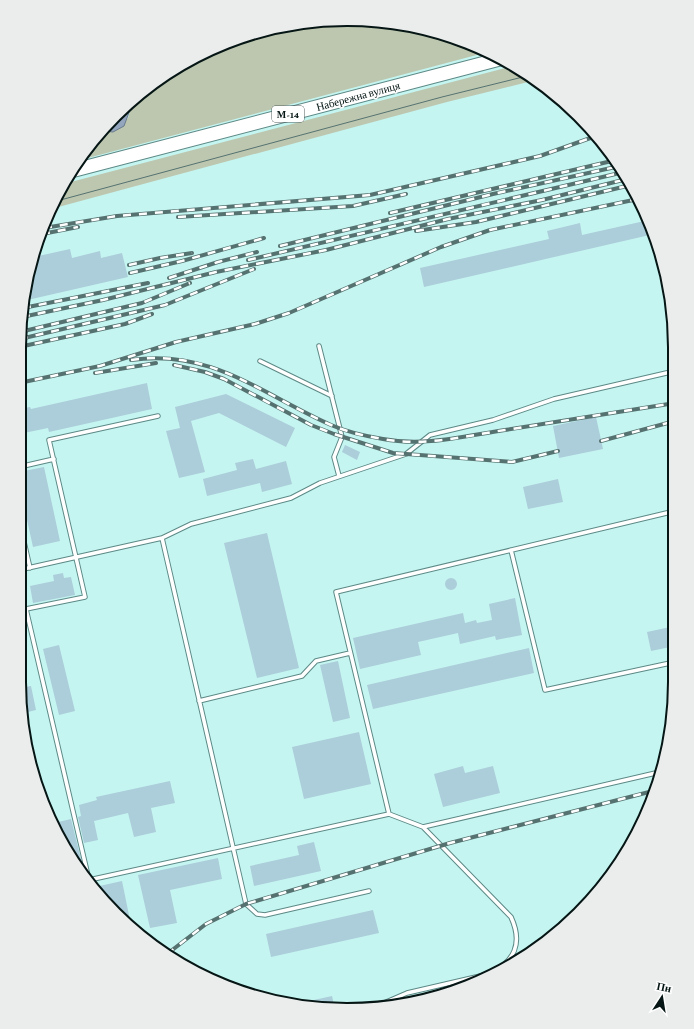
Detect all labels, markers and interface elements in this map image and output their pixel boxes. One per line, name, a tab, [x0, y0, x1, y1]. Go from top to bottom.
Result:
street label: Набережна вулиця	[315, 79, 401, 113]
road number: М-14	[272, 106, 304, 122]
north arrow	[642, 977, 682, 1017]
text: Пн	[656, 980, 673, 995]

